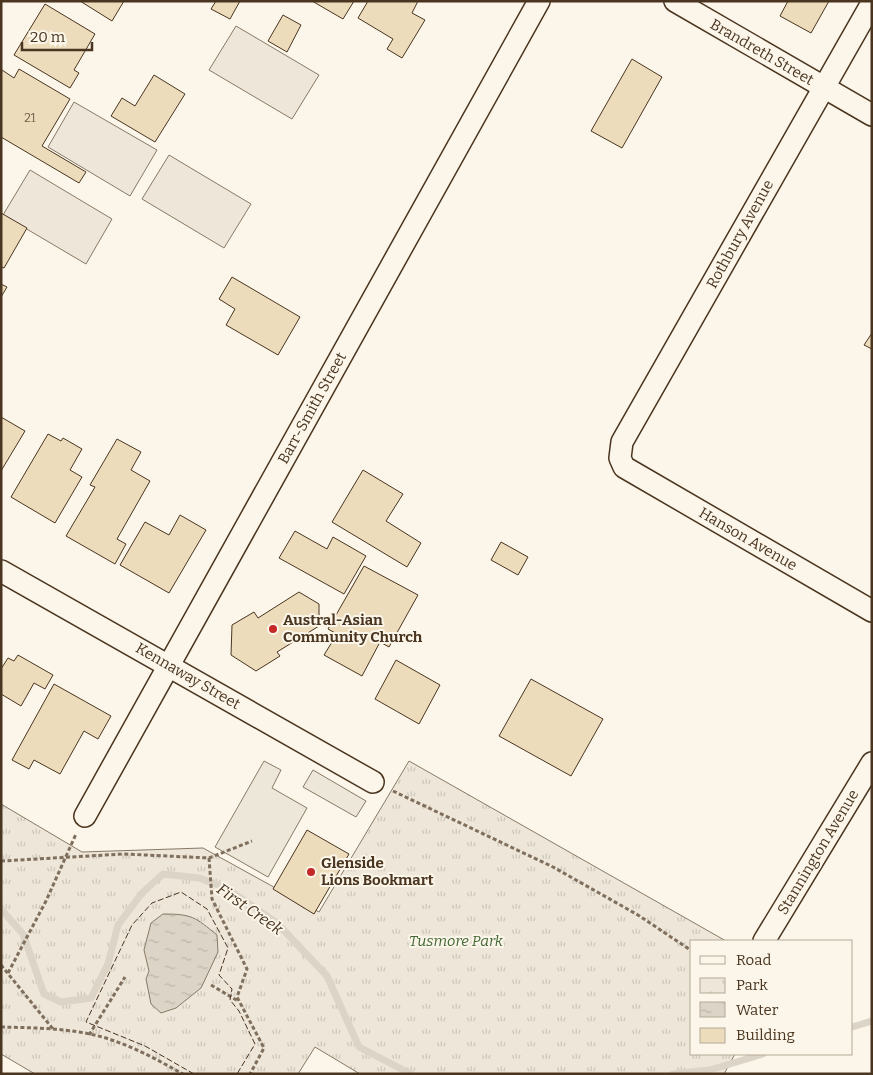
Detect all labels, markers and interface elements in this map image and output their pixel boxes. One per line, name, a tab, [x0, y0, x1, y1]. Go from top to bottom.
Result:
street label: Brandreth Street	[707, 15, 817, 89]
scale bar	[22, 20, 92, 52]
text: 20 m	[30, 28, 66, 46]
house number: 21	[24, 111, 36, 125]
street label: Rothbury Avenue	[703, 177, 777, 291]
street label: Barr-Smith Street	[274, 349, 350, 467]
street label: Hanson Avenue	[696, 504, 800, 574]
place label: Austral-Asian Community Church	[283, 611, 423, 646]
marker: Austral-Asian Community Church	[267, 623, 279, 635]
street label: Kennaway Street	[133, 639, 244, 714]
street label: Stannington Avenue	[774, 786, 862, 918]
place label: Glenside Lions Bookmart	[321, 854, 434, 889]
marker: Glenside Lions Bookmart	[305, 866, 317, 878]
water label: First Creek	[213, 879, 287, 939]
park label: Tusmore Park	[409, 932, 504, 950]
legend	[690, 940, 853, 1055]
text: Road	[736, 951, 771, 969]
text: Park	[736, 976, 768, 994]
text: Water	[736, 1001, 779, 1019]
text: Building	[736, 1026, 795, 1044]

